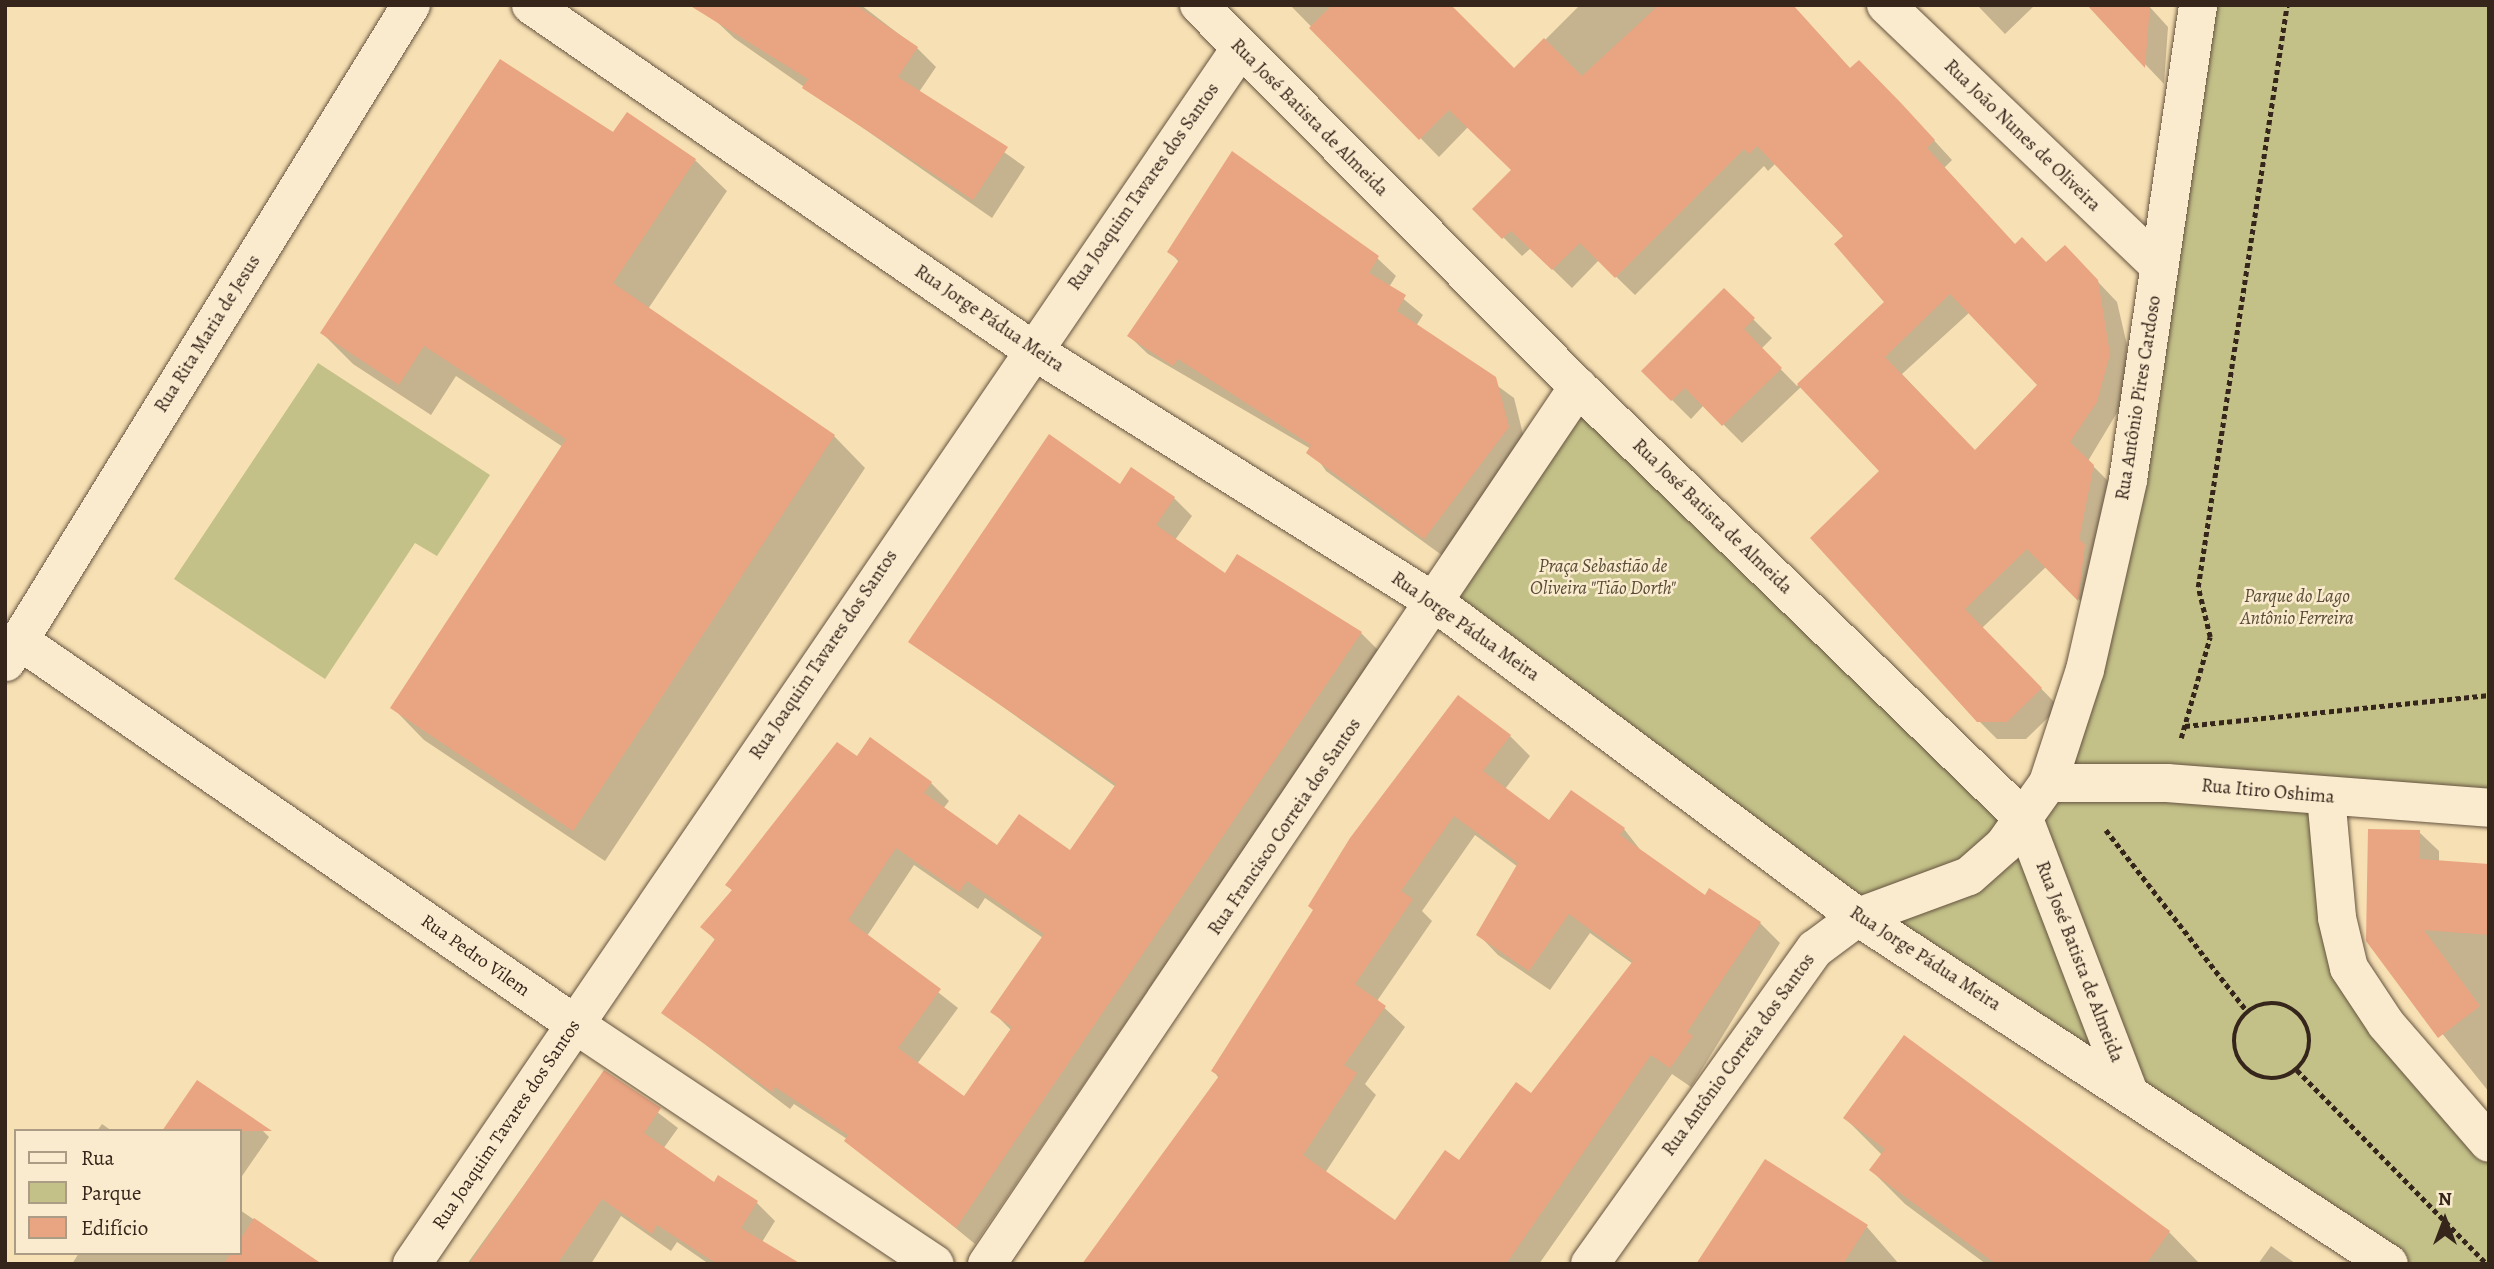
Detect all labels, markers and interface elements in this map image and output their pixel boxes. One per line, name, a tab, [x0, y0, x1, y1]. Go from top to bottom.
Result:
street label: Rua José Batista de Almeida	[1225, 34, 1393, 202]
street label: Rua João Nunes de Oliveira	[1939, 55, 2105, 217]
street label: Rua Joaquim Tavares dos Santos	[1064, 79, 1224, 295]
street label: Rua Rita Maria de Jesus	[150, 251, 266, 417]
street label: Rua Jorge Pádua Meira	[910, 260, 1068, 378]
street label: Rua Antônio Pires Cardoso	[2112, 294, 2166, 502]
street label: Rua José Batista de Almeida	[1627, 435, 1797, 599]
street label: Rua Joaquim Tavares dos Santos	[745, 546, 903, 764]
park label: Praça Sebastião de Oliveira "Tião Dorth"	[1530, 556, 1676, 600]
street label: Rua Jorge Pádua Meira	[1387, 567, 1543, 687]
park label: Parque do Lago Antônio Ferreira	[2240, 586, 2354, 630]
street label: Rua Francisco Correia dos Santos	[1204, 714, 1366, 940]
street label: Rua Itiro Oshima	[2200, 775, 2336, 809]
street label: Rua José Batista de Almeida	[2030, 858, 2128, 1066]
street label: Rua Jorge Pádua Meira	[1845, 902, 2005, 1016]
street label: Rua Pedro Vilem	[416, 910, 534, 1002]
street label: Rua Antônio Correia dos Santos	[1658, 949, 1820, 1161]
street label: Rua Joaquim Tavares dos Santos	[428, 1016, 586, 1234]
legend	[14, 1129, 242, 1255]
text: Rua	[81, 1144, 114, 1172]
text: Parque	[81, 1179, 141, 1207]
north arrow	[2410, 1185, 2480, 1255]
text: N	[2438, 1186, 2452, 1212]
text: Edifício	[81, 1214, 148, 1242]

